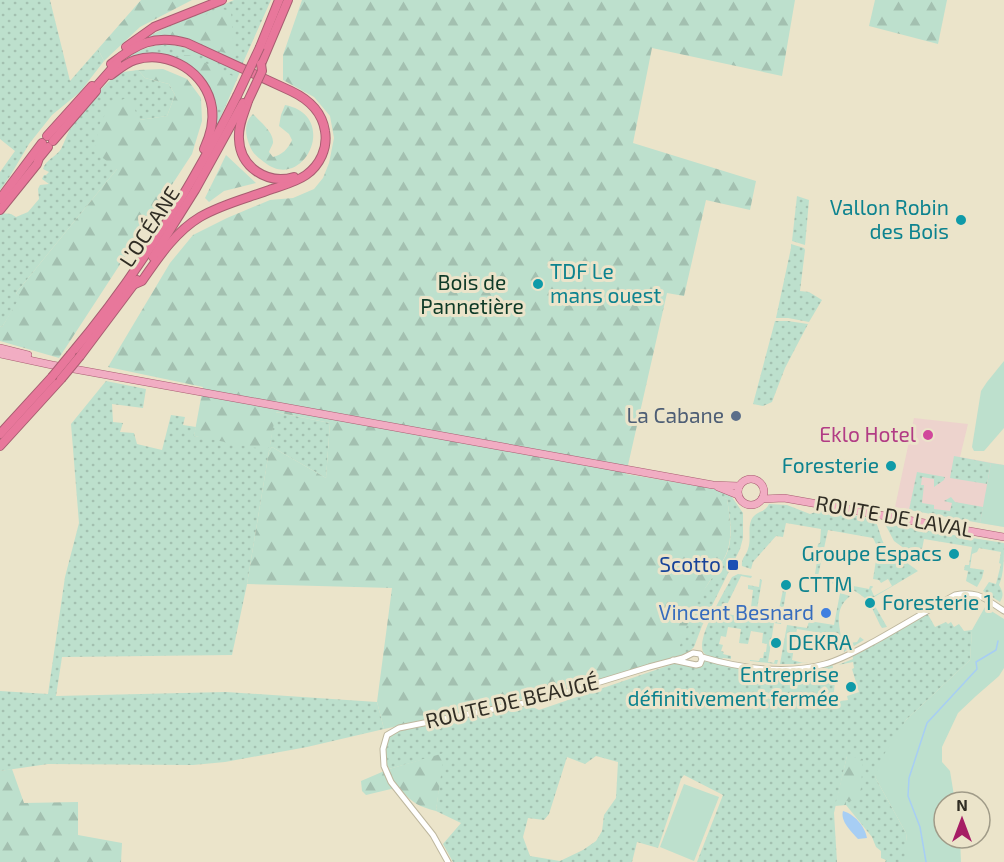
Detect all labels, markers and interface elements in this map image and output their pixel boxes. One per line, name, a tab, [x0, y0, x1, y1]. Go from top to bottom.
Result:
street label: L’OCÉANE	[114, 181, 184, 271]
place label: Vallon Robin des Bois	[830, 194, 949, 243]
marker: Vallon Robin des Bois	[954, 213, 968, 227]
place label: TDF Le mans ouest	[550, 258, 661, 307]
park label: Bois de Pannetière	[420, 269, 524, 318]
marker: TDF Le mans ouest	[531, 277, 545, 291]
place label: La Cabane	[627, 402, 724, 427]
marker: La Cabane	[729, 409, 743, 423]
place label: Eklo Hotel	[819, 421, 917, 446]
marker: Eklo Hotel	[921, 428, 935, 442]
place label: Foresterie	[782, 452, 879, 477]
marker: Foresterie	[884, 459, 898, 473]
street label: ROUTE DE LAVAL	[814, 489, 975, 542]
place label: Groupe Espacs	[802, 540, 942, 565]
marker: Groupe Espacs	[947, 547, 961, 561]
place label: Scotto	[659, 551, 721, 576]
marker: Scotto	[726, 558, 740, 572]
place label: CTTM	[798, 571, 853, 596]
marker: CTTM	[779, 578, 793, 592]
place label: Foresterie 1	[882, 589, 992, 614]
marker: Foresterie 1	[863, 596, 877, 610]
place label: Vincent Besnard	[659, 599, 814, 624]
marker: Vincent Besnard	[819, 606, 833, 620]
place label: DEKRA	[788, 629, 852, 654]
marker: DEKRA	[769, 636, 783, 650]
place label: Entreprise définitivement fermée	[627, 661, 839, 710]
street label: ROUTE DE BEAUGÉ	[423, 668, 601, 733]
marker: Entreprise définitivement fermée	[844, 680, 858, 694]
north arrow	[932, 790, 992, 850]
text: N	[956, 795, 968, 814]

